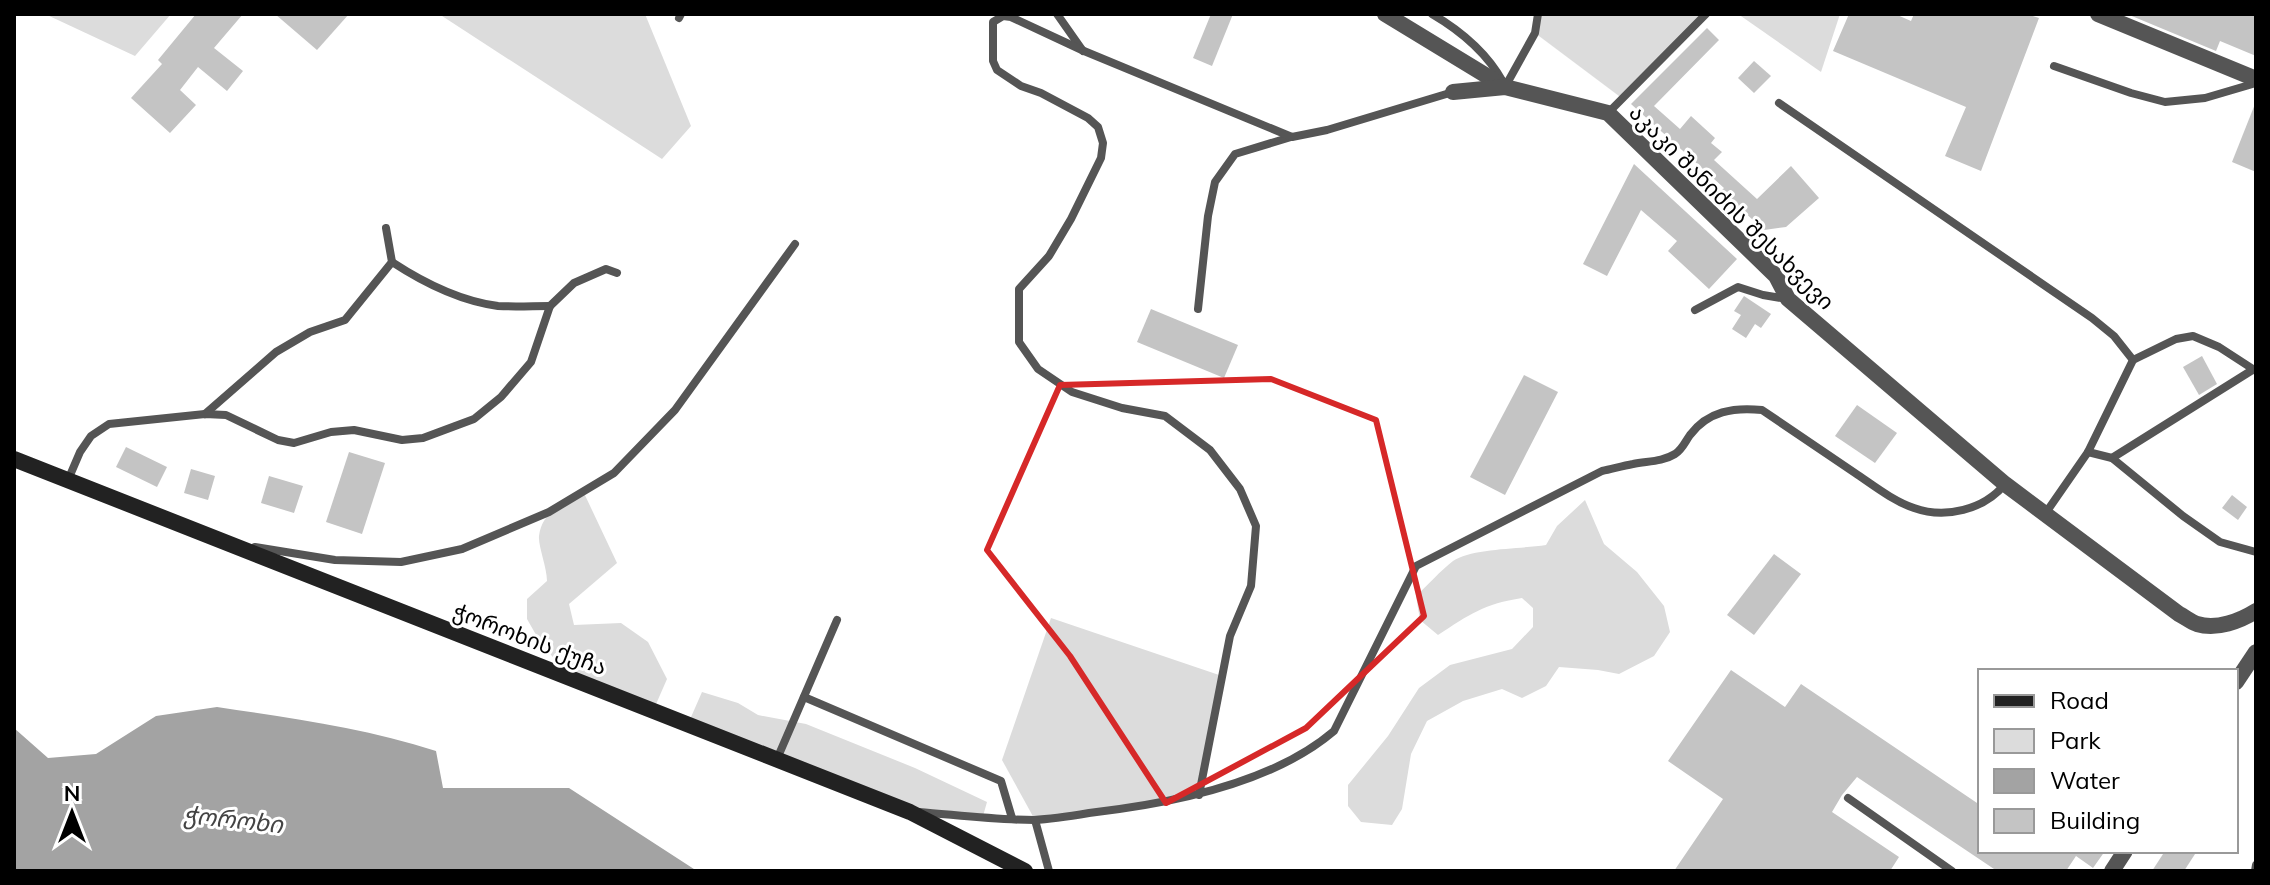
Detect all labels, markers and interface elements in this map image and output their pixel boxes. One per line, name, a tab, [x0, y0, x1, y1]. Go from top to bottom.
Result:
street label: აკაკი შანიძის შესახვევი	[1624, 99, 1840, 315]
street label: ჭოროხის ქუჩა	[449, 597, 611, 681]
legend	[1978, 669, 2238, 853]
text: Road	[2050, 685, 2109, 715]
text: Park	[2050, 725, 2101, 755]
text: Water	[2050, 765, 2120, 795]
north arrow	[32, 773, 112, 853]
text: N	[64, 779, 80, 807]
water label: ჭოროხი	[182, 799, 285, 839]
text: Building	[2050, 805, 2140, 835]

